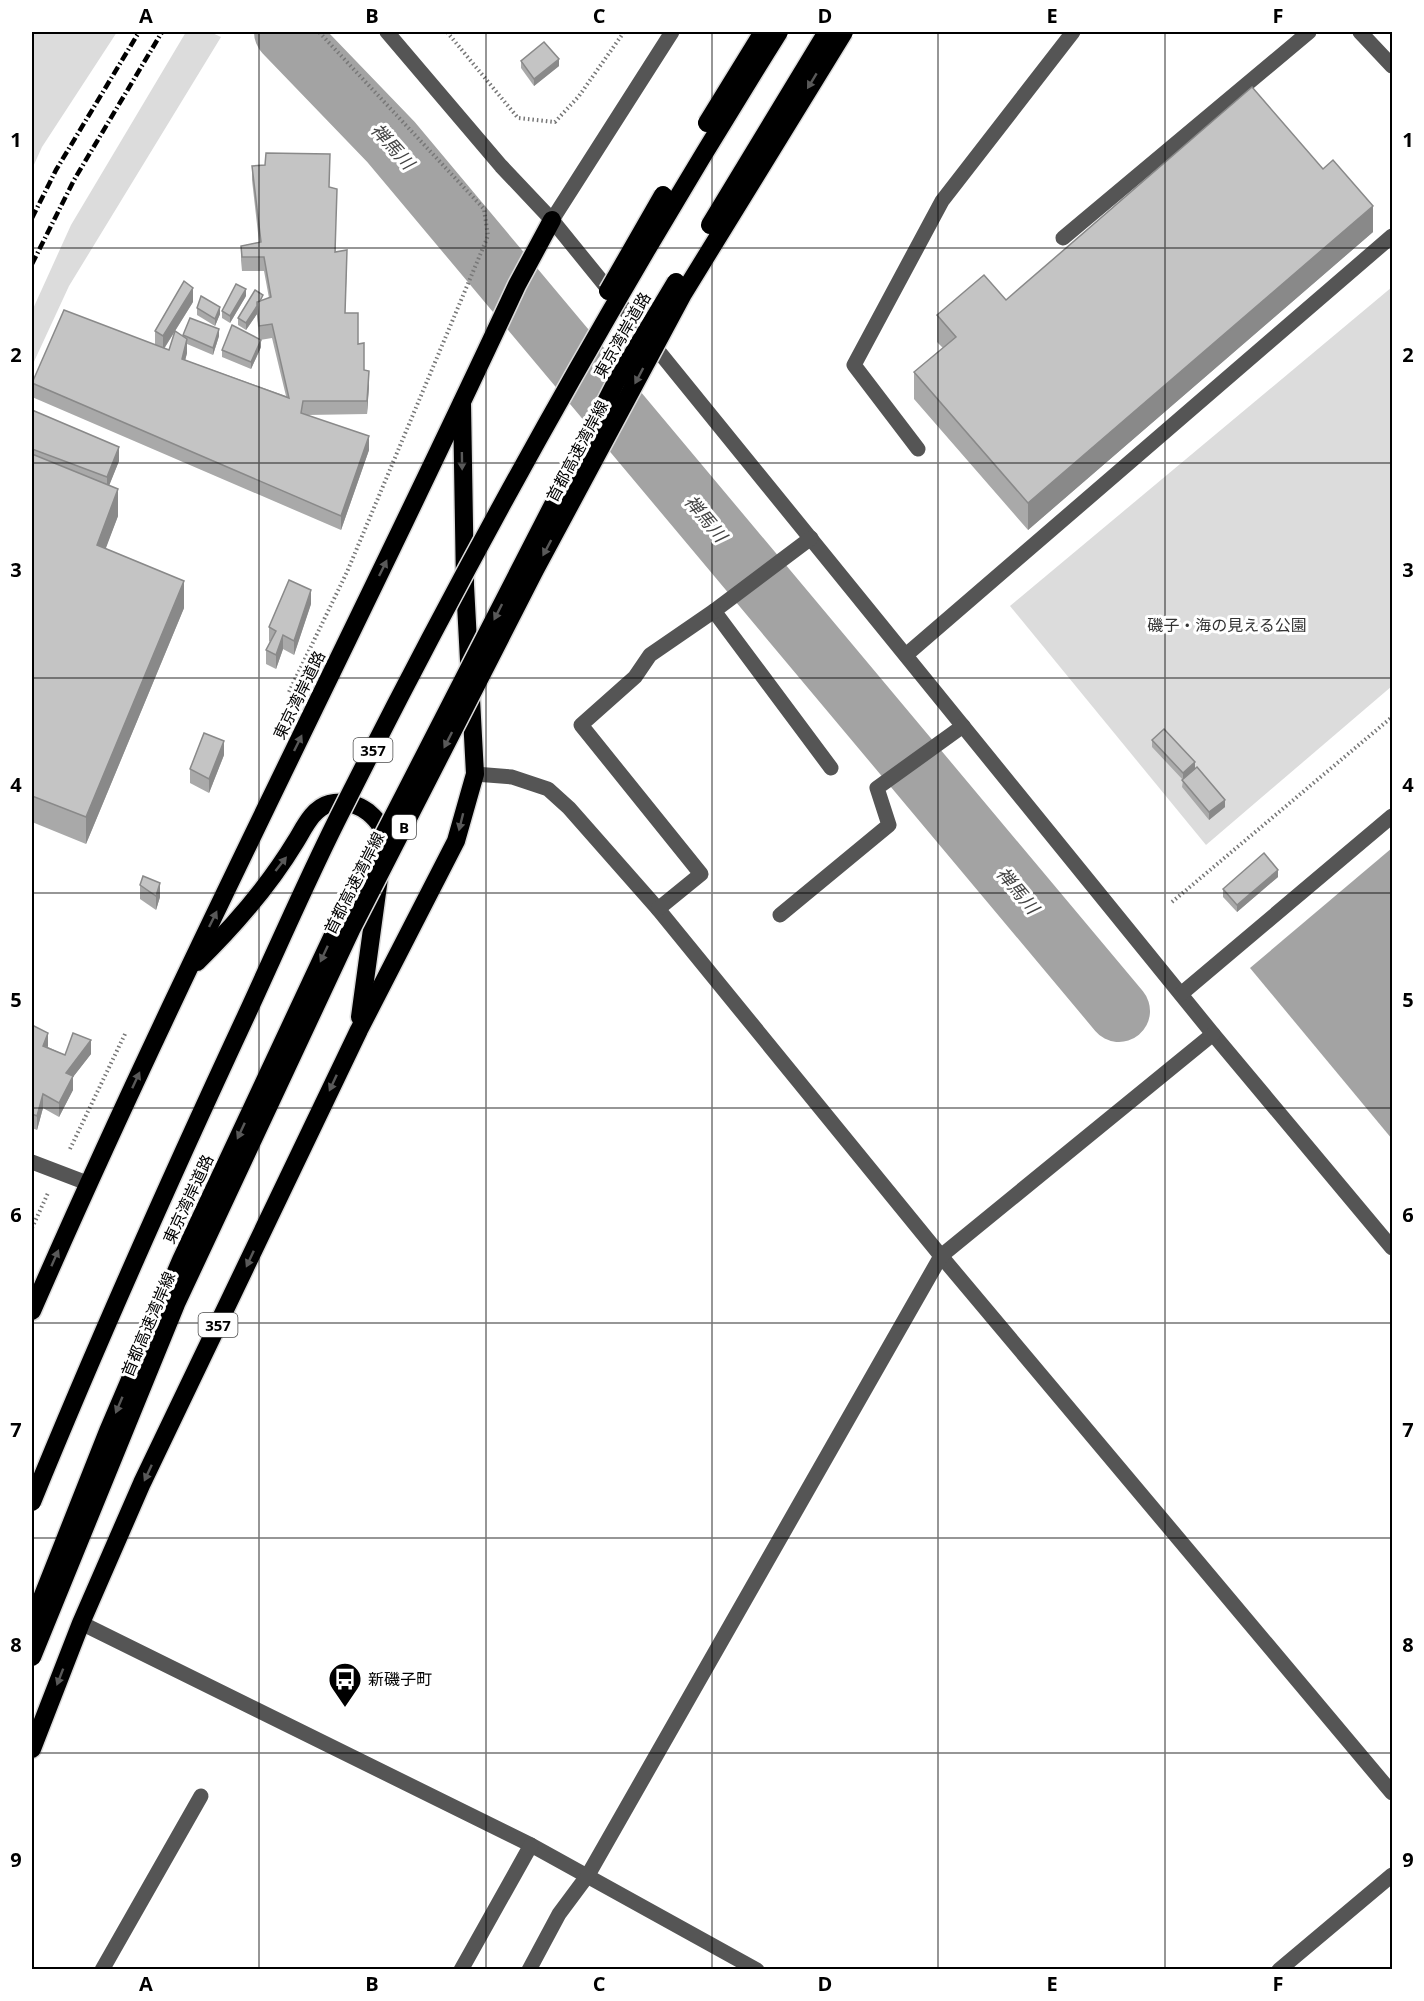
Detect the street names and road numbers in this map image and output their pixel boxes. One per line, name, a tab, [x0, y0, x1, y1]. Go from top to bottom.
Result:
street label: 東京湾岸道路	[588, 288, 656, 382]
street label: 首都高速湾岸線	[541, 396, 613, 506]
street label: 東京湾岸道路	[268, 647, 330, 743]
road number: 357	[354, 738, 392, 762]
road number: B	[392, 815, 416, 839]
street label: 首都高速湾岸線	[319, 828, 389, 938]
street label: 東京湾岸道路	[158, 1151, 218, 1247]
street label: 首都高速湾岸線	[116, 1268, 180, 1380]
road number: 357	[198, 1313, 238, 1337]

